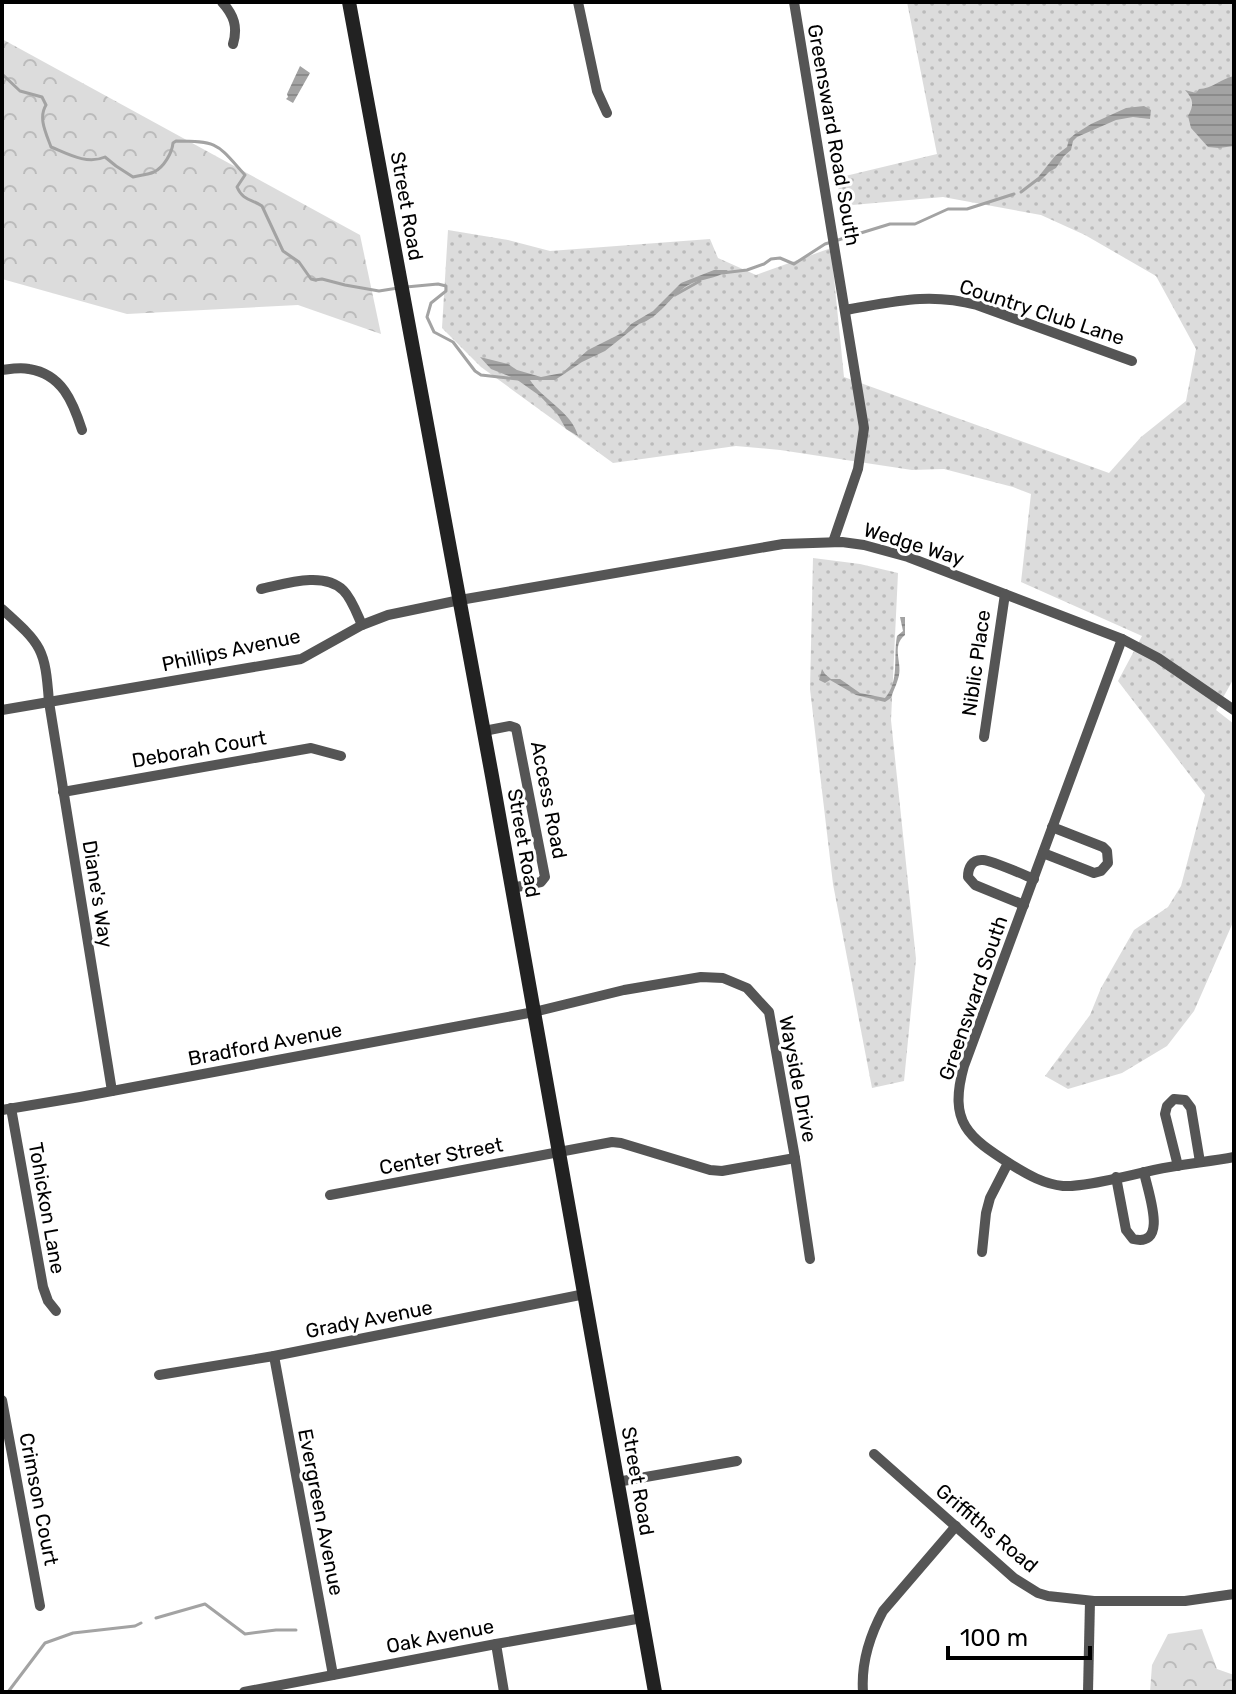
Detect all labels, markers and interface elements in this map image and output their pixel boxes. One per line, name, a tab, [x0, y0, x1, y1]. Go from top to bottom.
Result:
street label: Greensward Road South	[803, 22, 865, 248]
street label: Street Road	[386, 150, 428, 262]
street label: Country Club Lane	[956, 274, 1128, 350]
street label: Wedge Way	[861, 517, 967, 571]
street label: Niblic Place	[957, 608, 995, 718]
street label: Phillips Avenue	[160, 624, 302, 676]
street label: Deborah Court	[130, 725, 268, 773]
street label: Access Road	[526, 739, 572, 861]
street label: Street Road	[503, 787, 545, 899]
street label: Diane's Way	[78, 839, 118, 949]
street label: Greensward South	[934, 913, 1012, 1083]
street label: Wayside Drive	[774, 1014, 822, 1144]
street label: Bradford Avenue	[186, 1017, 344, 1071]
street label: Center Street	[377, 1132, 505, 1180]
street label: Tohickon Lane	[24, 1140, 70, 1276]
street label: Grady Avenue	[303, 1295, 435, 1343]
street label: Street Road	[617, 1425, 659, 1537]
street label: Evergreen Avenue	[293, 1427, 349, 1597]
street label: Crimson Court	[14, 1431, 64, 1567]
street label: Griffiths Road	[931, 1478, 1043, 1578]
scale bar	[948, 1610, 1090, 1660]
street label: Oak Avenue	[384, 1614, 496, 1658]
text: 100 m	[960, 1624, 1028, 1652]

